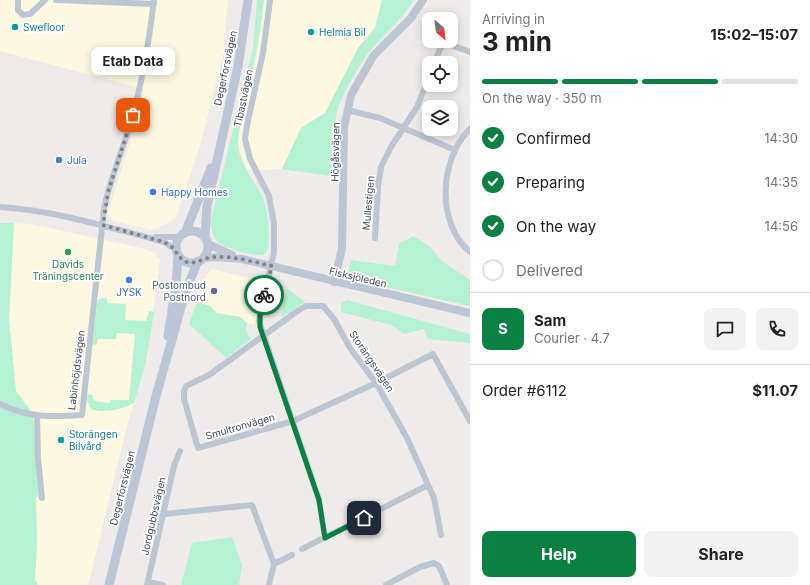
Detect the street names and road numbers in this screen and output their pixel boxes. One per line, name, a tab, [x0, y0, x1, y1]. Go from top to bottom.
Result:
street label: Degerforsvägen	[211, 29, 239, 107]
street label: Tibastvägen	[231, 68, 255, 128]
street label: Högåsvägen	[328, 122, 342, 182]
street label: Mullestigen	[360, 175, 376, 231]
street label: Fisksjöleden	[328, 265, 388, 289]
street label: Storängsvägen	[347, 328, 397, 394]
street label: Labinhöjdsvägen	[65, 329, 87, 411]
street label: Smultronvägen	[204, 410, 276, 442]
street label: Degerforsvägen	[107, 449, 137, 527]
street label: Jordgubbsvägen	[138, 476, 168, 556]

